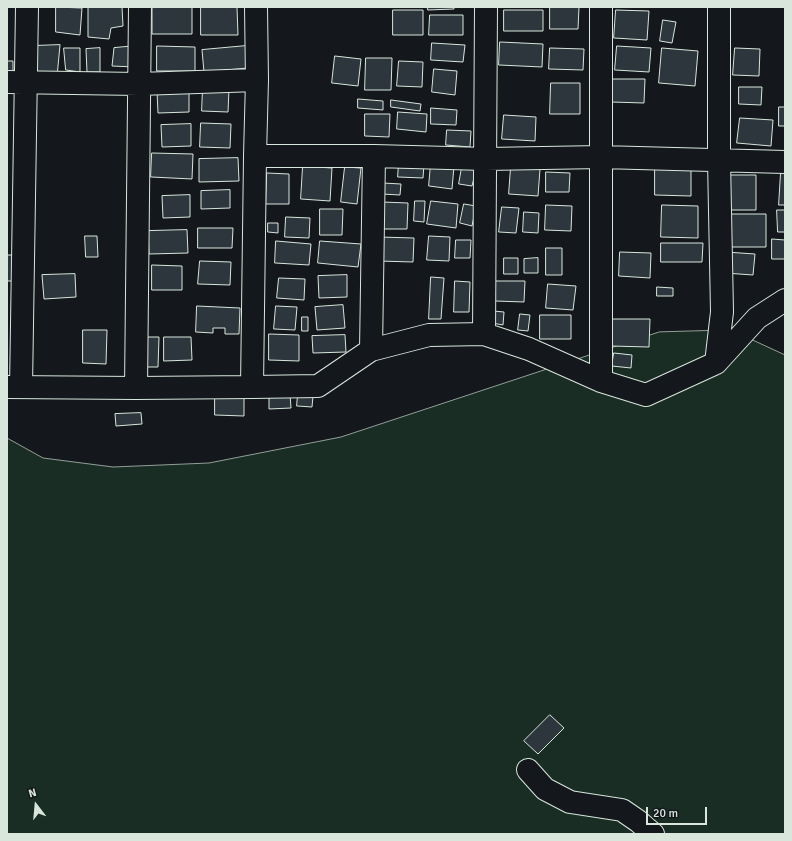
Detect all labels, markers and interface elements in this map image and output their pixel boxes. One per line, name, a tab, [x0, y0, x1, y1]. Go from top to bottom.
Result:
north arrow	[16, 785, 56, 825]
text: N	[27, 786, 38, 800]
scale bar	[648, 799, 709, 825]
text: 20 m	[653, 806, 678, 821]

